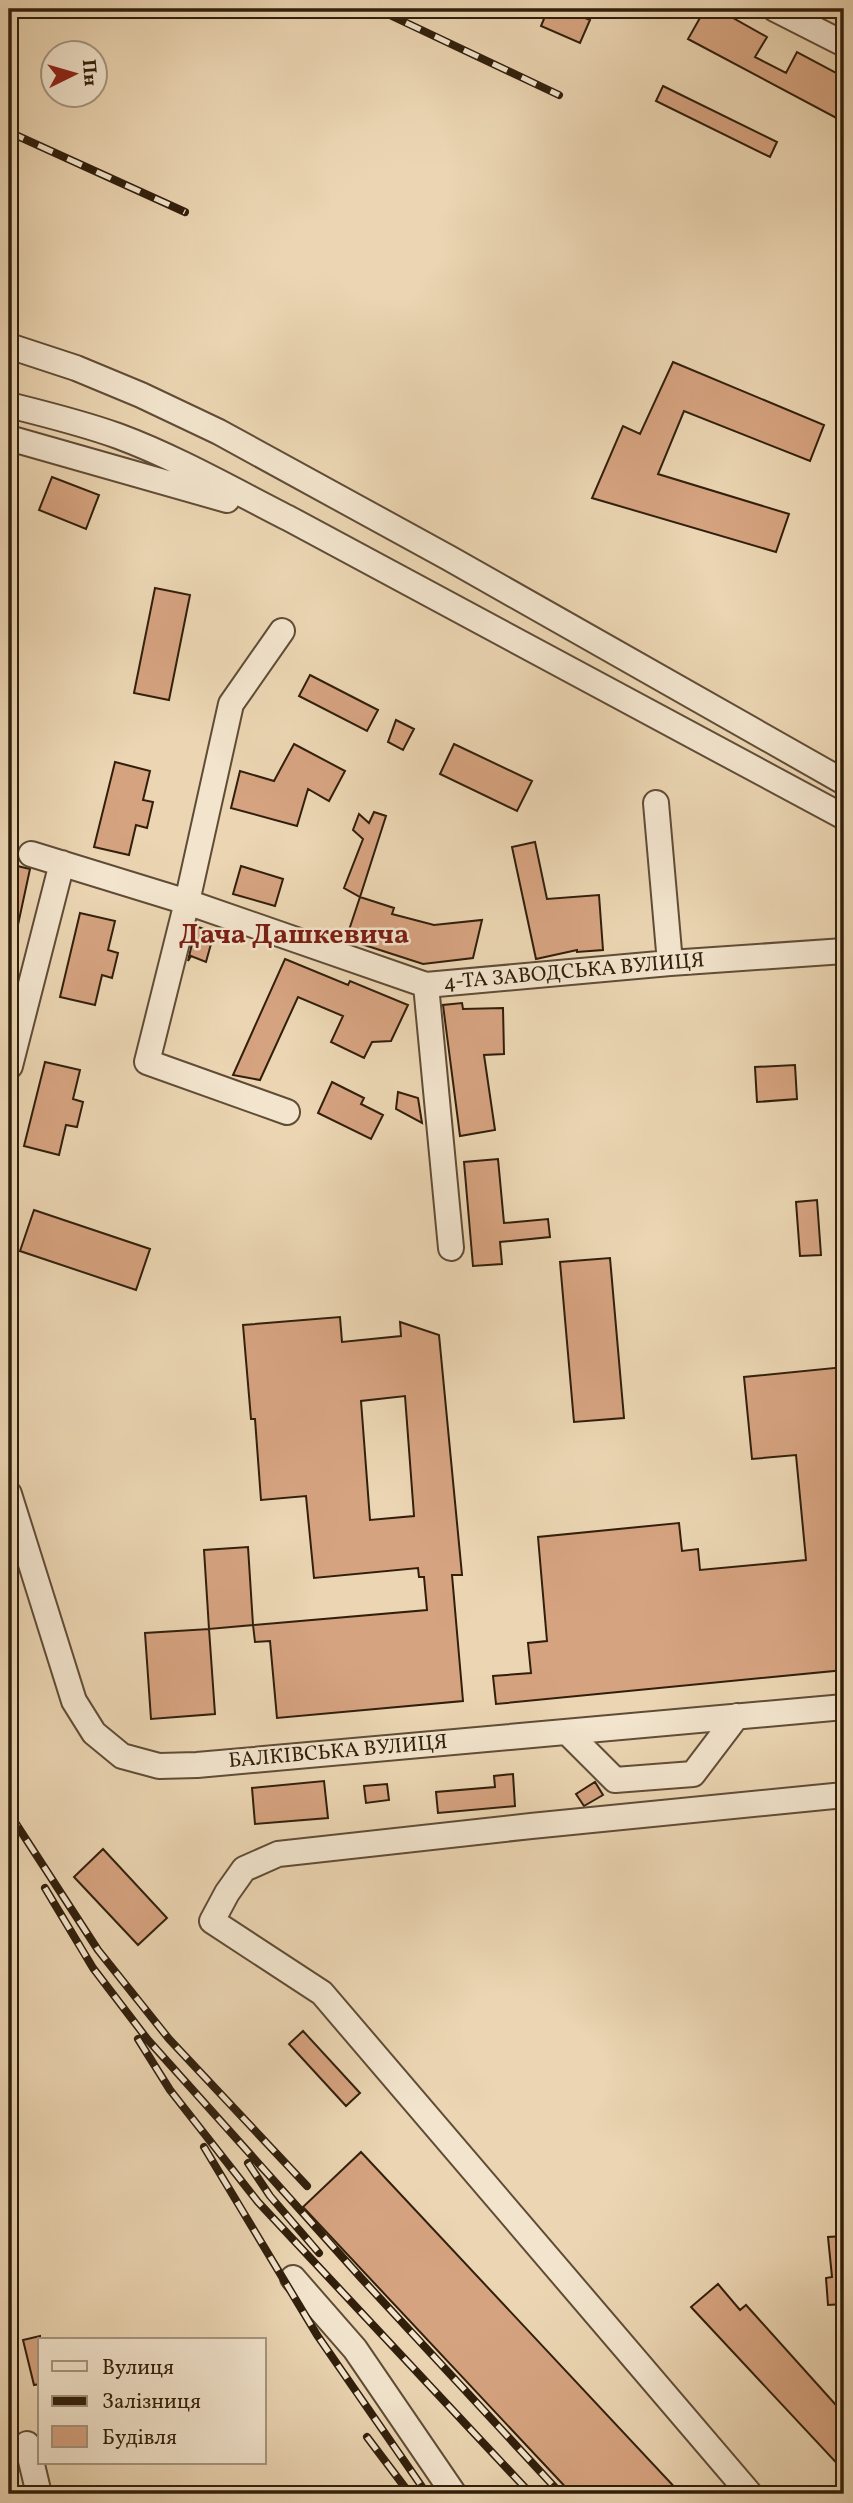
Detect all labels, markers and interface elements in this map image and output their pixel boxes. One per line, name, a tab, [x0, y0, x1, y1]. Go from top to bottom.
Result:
north arrow	[38, 38, 108, 108]
text: Пн	[75, 58, 103, 87]
district label: Дача Дашкевича	[179, 916, 409, 955]
street label: 4-ТА ЗАВОДСЬКА ВУЛИЦЯ	[442, 946, 706, 998]
street label: БАЛКІВСЬКА ВУЛИЦЯ	[227, 1728, 449, 1776]
legend	[38, 2338, 266, 2464]
text: Вулиця	[102, 2354, 174, 2383]
text: Залізниця	[102, 2388, 201, 2417]
text: Будівля	[102, 2424, 177, 2453]

